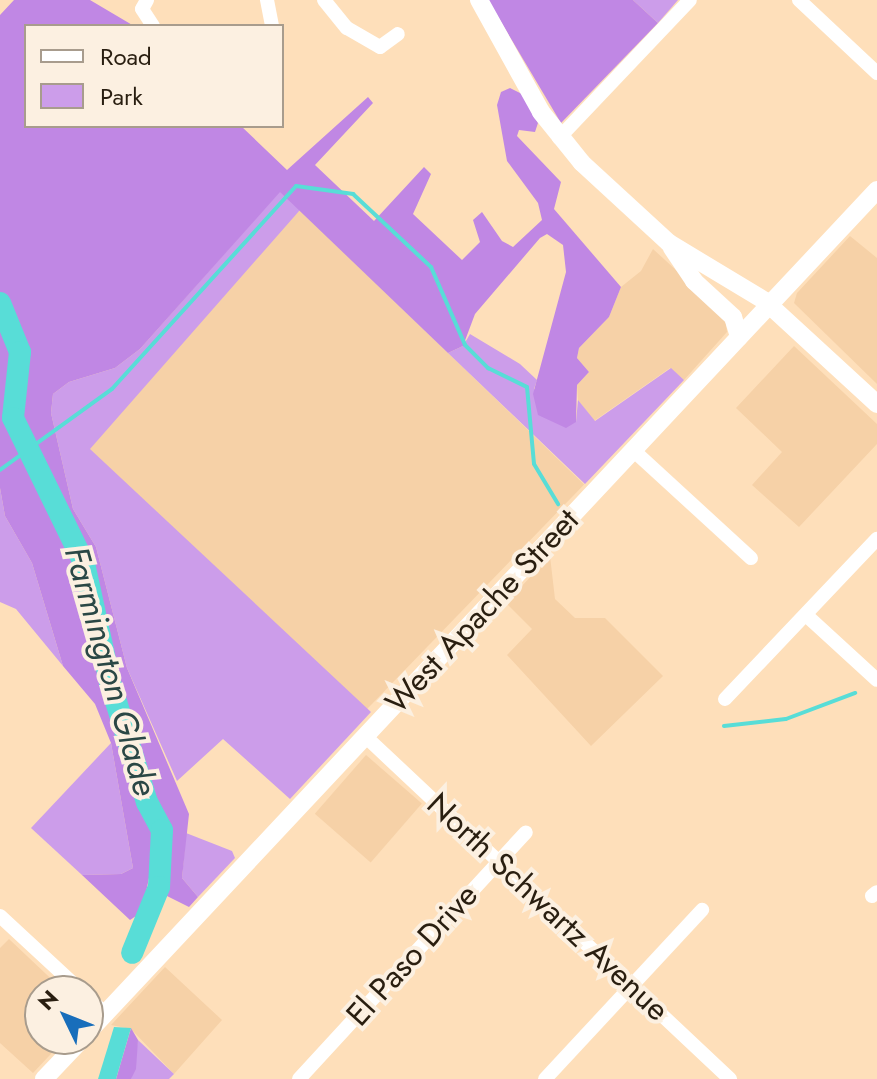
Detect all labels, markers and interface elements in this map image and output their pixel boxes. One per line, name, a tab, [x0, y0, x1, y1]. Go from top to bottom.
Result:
legend	[24, 24, 284, 128]
text: Road	[100, 39, 152, 74]
text: Park	[100, 79, 143, 114]
street label: West Apache Street	[378, 501, 586, 721]
water label: Farmington Glade	[56, 542, 166, 800]
street label: North Schwartz Avenue	[419, 785, 677, 1029]
street label: El Paso Drive	[338, 876, 486, 1034]
north arrow	[24, 975, 104, 1055]
text: N	[30, 983, 66, 1017]

